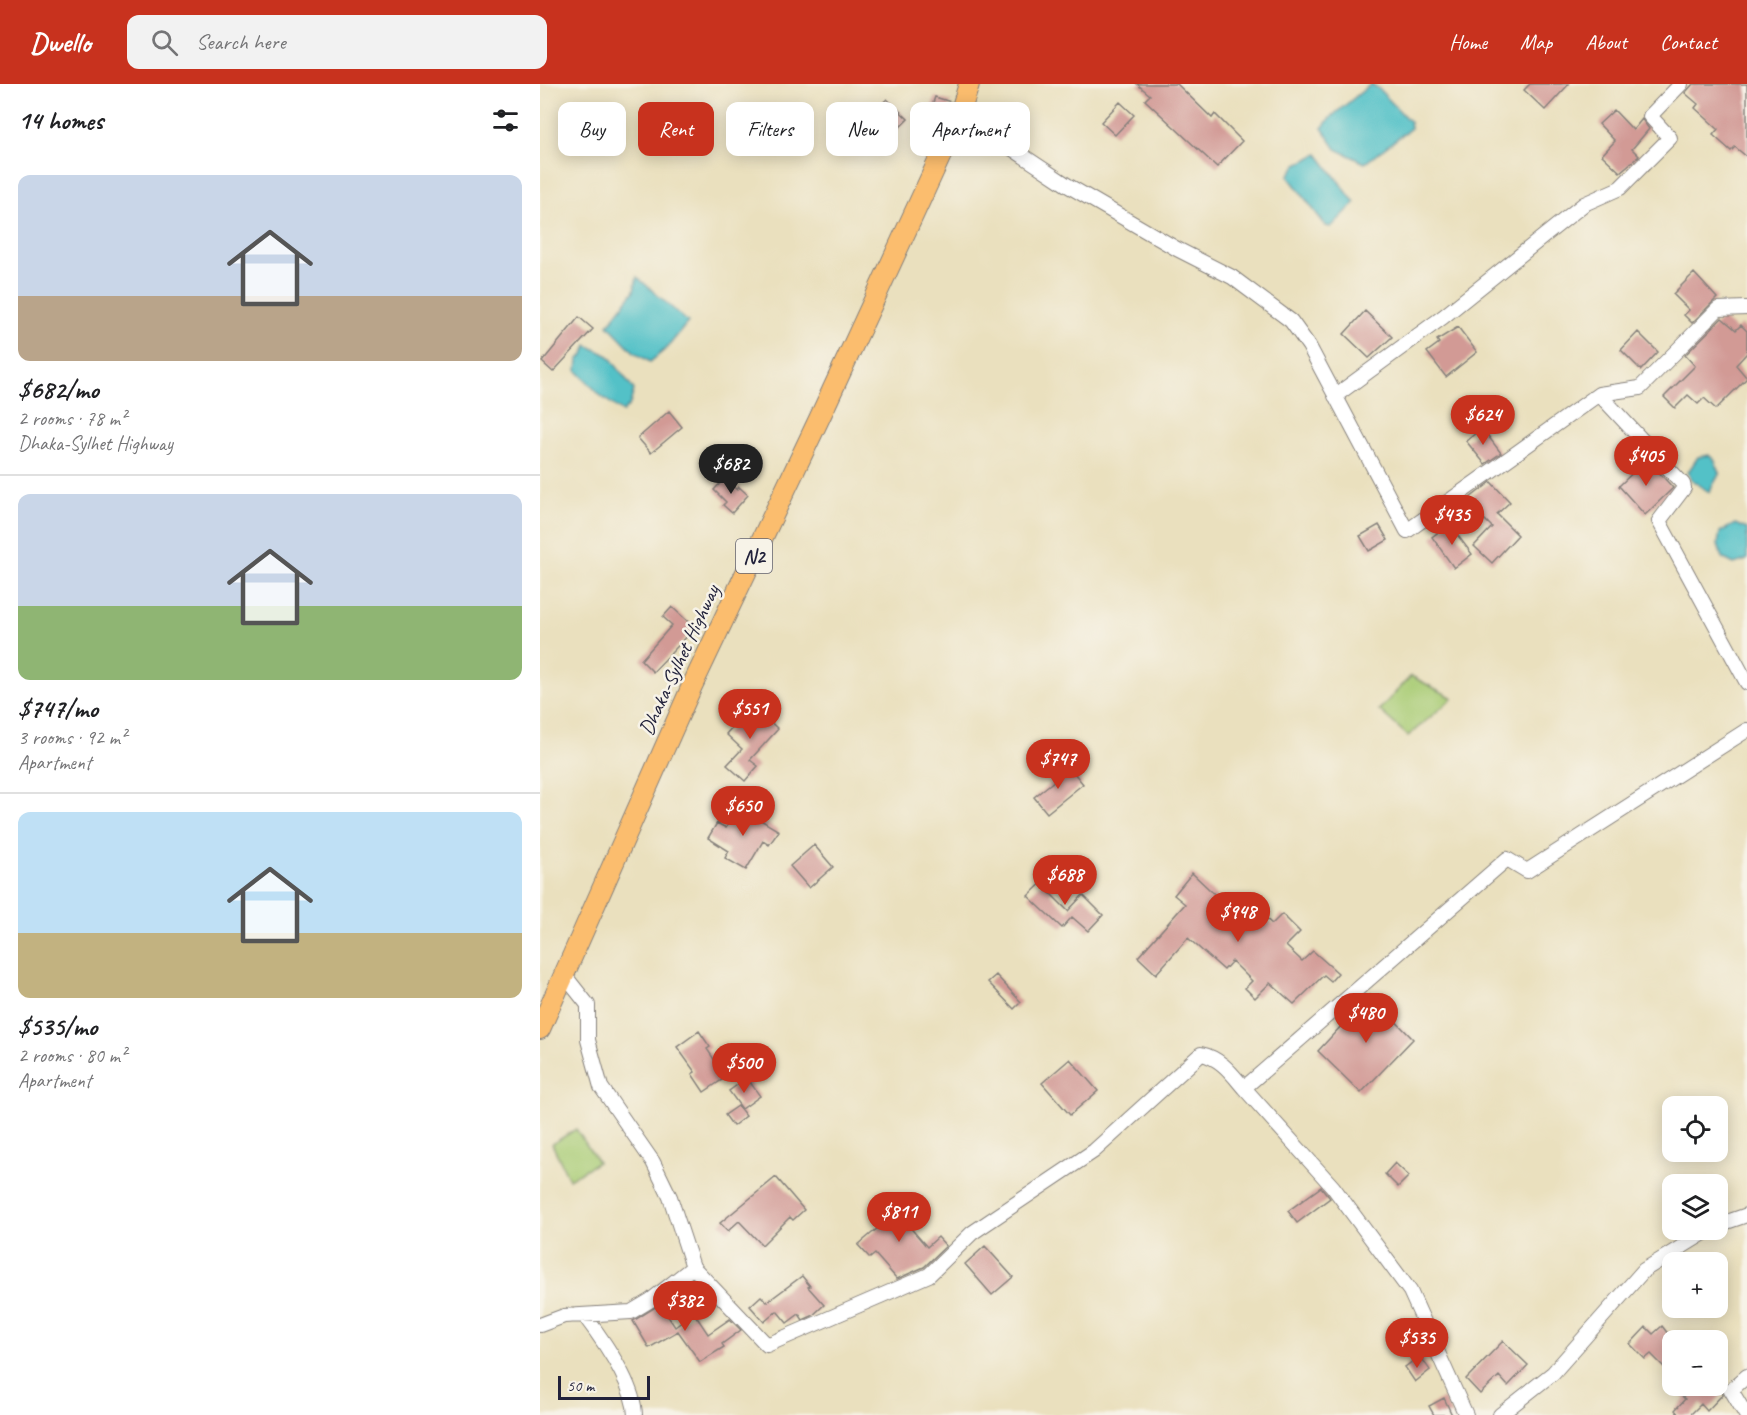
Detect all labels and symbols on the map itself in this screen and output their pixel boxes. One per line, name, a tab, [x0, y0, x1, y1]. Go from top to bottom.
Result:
pin: $624	[1447, 395, 1519, 446]
pin: $405	[1610, 436, 1682, 487]
pin: $682	[695, 444, 767, 495]
pin: $435	[1416, 495, 1488, 546]
road number: N2	[736, 539, 772, 573]
street label: Dhaka-Sylhet Highway	[633, 579, 726, 739]
pin: $551	[714, 689, 786, 740]
pin: $747	[1022, 739, 1094, 790]
pin: $650	[707, 786, 779, 837]
pin: $688	[1029, 855, 1101, 906]
pin: $948	[1202, 892, 1274, 943]
pin: $480	[1330, 993, 1402, 1044]
pin: $500	[708, 1043, 780, 1094]
pin: $811	[863, 1192, 935, 1243]
pin: $382	[649, 1281, 721, 1332]
pin: $535	[1381, 1318, 1453, 1369]
scale bar	[558, 1373, 650, 1400]

